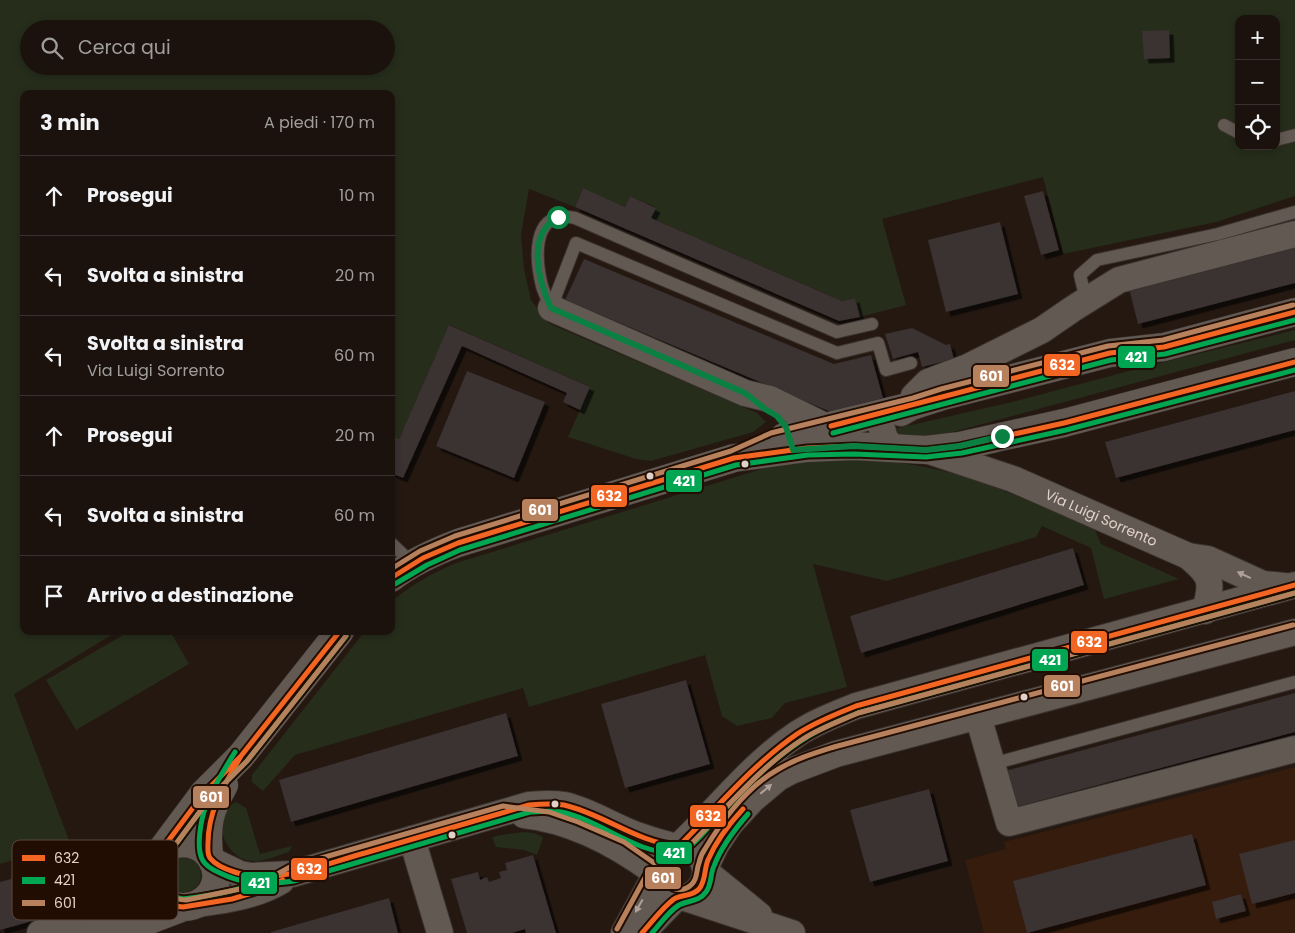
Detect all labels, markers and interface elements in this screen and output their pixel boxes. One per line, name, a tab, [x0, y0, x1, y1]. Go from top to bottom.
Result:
map controls	[1235, 15, 1280, 150]
button: +	[1235, 15, 1280, 60]
search box	[20, 20, 395, 75]
icon: search	[38, 34, 66, 62]
text: Cerca qui	[78, 34, 171, 61]
button: −	[1235, 60, 1280, 105]
button: locate	[1235, 105, 1280, 150]
text: 3 min	[40, 108, 100, 137]
text: A piedi · 170 m	[264, 111, 375, 134]
icon: ahead	[40, 182, 68, 210]
text: Prosegui	[87, 182, 173, 209]
text: 10 m	[339, 184, 375, 207]
route start	[547, 206, 570, 229]
icon: left	[40, 262, 68, 290]
text: Svolta a sinistra	[87, 262, 244, 289]
text: 20 m	[335, 264, 375, 287]
text: Svolta a sinistra	[87, 330, 244, 357]
icon: left	[40, 342, 68, 370]
text: 60 m	[334, 344, 375, 367]
line badge: 421	[1117, 345, 1156, 369]
text: 421	[1125, 347, 1147, 367]
line badge: 632	[1043, 353, 1081, 377]
text: 632	[1049, 355, 1075, 375]
text: Via Luigi Sorrento	[87, 359, 225, 382]
line badge: 601	[972, 364, 1010, 388]
text: 601	[979, 366, 1003, 386]
icon: ahead	[40, 422, 68, 450]
text: Prosegui	[87, 422, 173, 449]
text: 20 m	[335, 424, 375, 447]
route end	[991, 425, 1014, 448]
unlabelled marker	[740, 459, 750, 469]
line badge: 421	[665, 469, 703, 493]
unlabelled marker	[645, 471, 655, 481]
text: 421	[673, 471, 695, 491]
line badge: 632	[590, 484, 628, 508]
street label: Via Luigi Sorrento	[1042, 484, 1160, 551]
text: 632	[596, 486, 622, 506]
line badge: 601	[521, 498, 559, 522]
text: 601	[528, 500, 552, 520]
icon: left	[40, 502, 68, 530]
text: Svolta a sinistra	[87, 502, 244, 529]
text: 60 m	[334, 504, 375, 527]
one-way arrow	[1237, 571, 1251, 579]
icon: arrive	[40, 582, 68, 610]
text: Arrivo a destinazione	[87, 582, 294, 609]
line badge: 632	[1070, 630, 1108, 654]
text: 632	[1076, 632, 1102, 652]
line badge: 421	[1031, 648, 1069, 672]
text: 421	[1039, 650, 1061, 670]
line badge: 601	[1043, 674, 1081, 698]
text: 601	[1050, 676, 1074, 696]
unlabelled marker	[1019, 692, 1029, 702]
one-way arrow	[759, 783, 772, 794]
line badge: 601	[192, 785, 230, 809]
text: 601	[199, 787, 223, 807]
unlabelled marker	[550, 799, 560, 809]
line badge: 632	[689, 804, 727, 828]
text: 632	[695, 806, 721, 826]
unlabelled marker	[447, 830, 457, 840]
legend	[12, 840, 178, 920]
line badge: 421	[655, 841, 693, 865]
text: 421	[663, 843, 685, 863]
text: 632	[54, 848, 79, 868]
line badge: 632	[290, 857, 328, 881]
text: 632	[296, 859, 322, 879]
line badge: 601	[644, 866, 682, 890]
text: 601	[651, 868, 675, 888]
text: 421	[54, 870, 75, 890]
line badge: 421	[240, 871, 278, 895]
text: 421	[248, 873, 270, 893]
text: 601	[54, 893, 76, 913]
one-way arrow	[635, 898, 643, 913]

